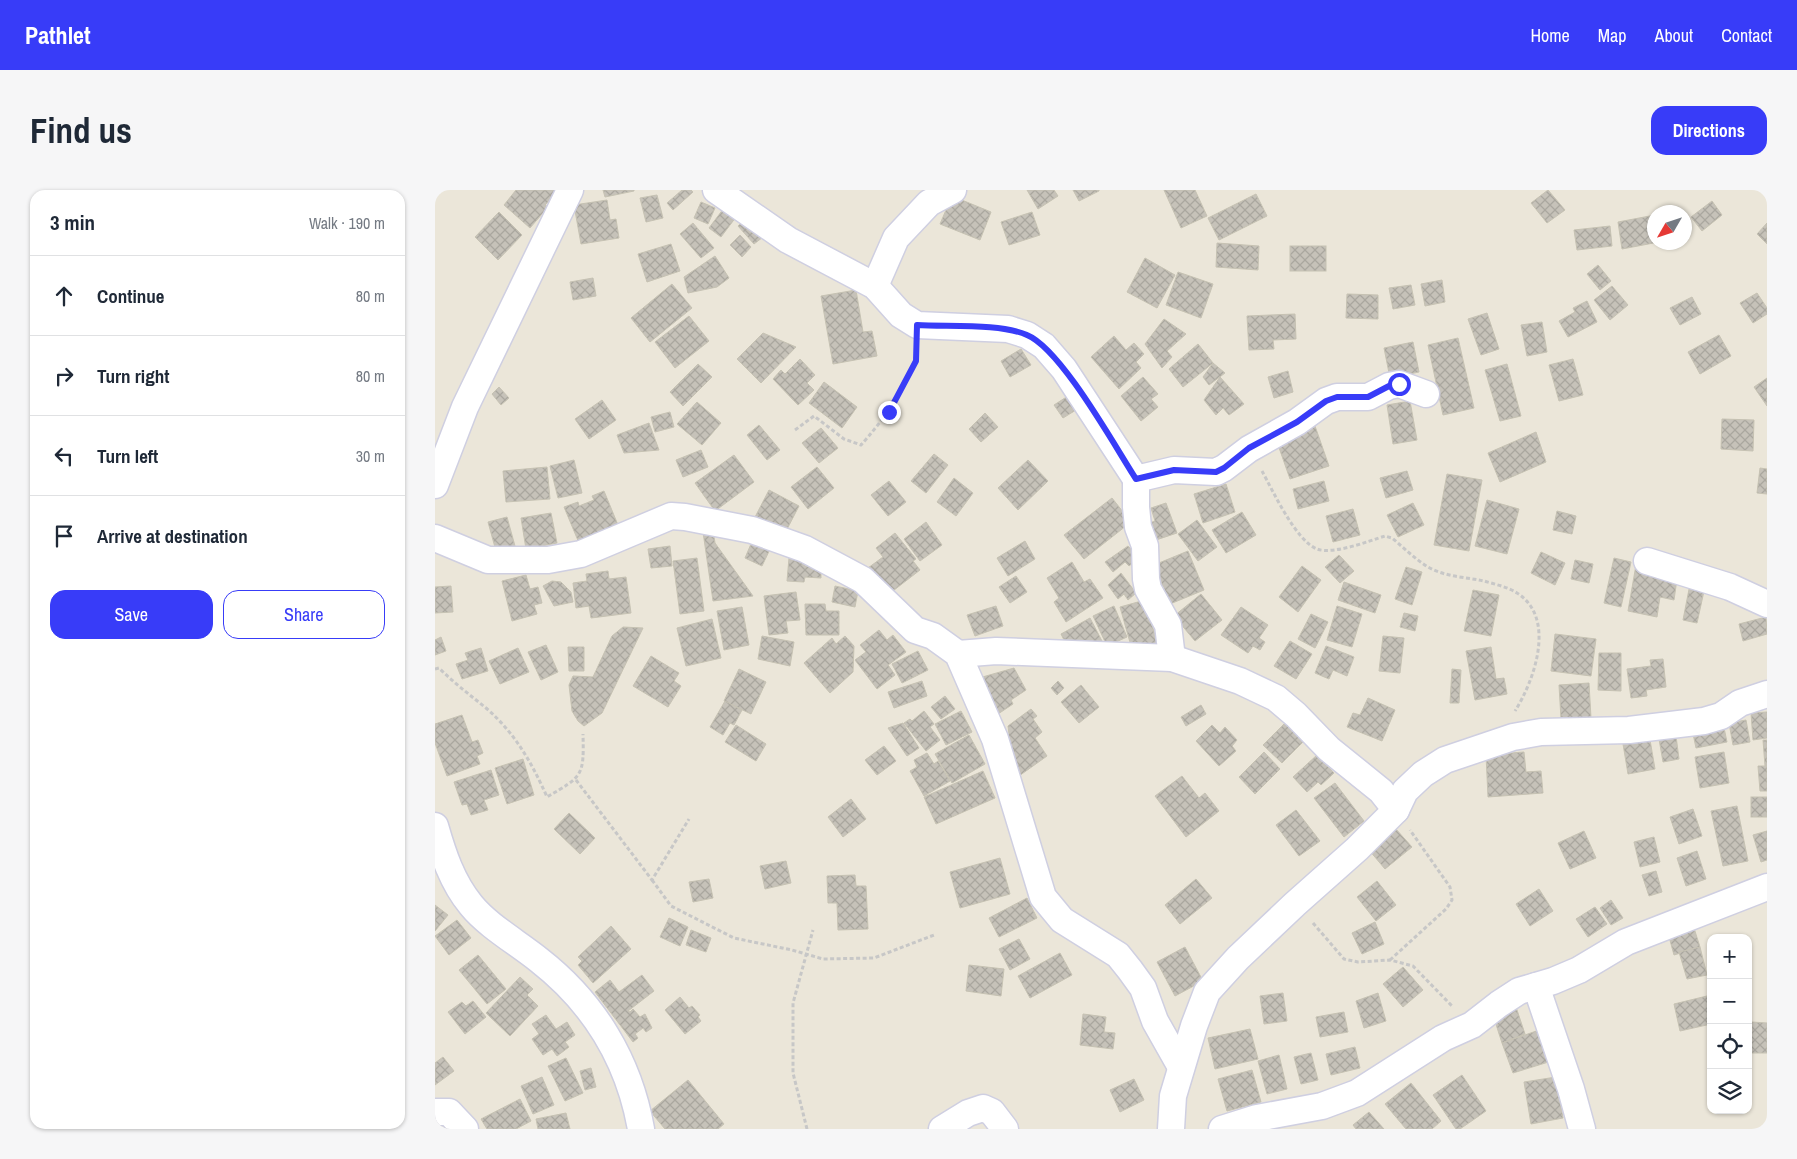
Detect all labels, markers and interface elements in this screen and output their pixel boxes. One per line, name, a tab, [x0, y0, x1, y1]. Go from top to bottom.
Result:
text: Pathlet	[25, 19, 91, 51]
text: Home	[1530, 23, 1570, 48]
text: Map	[1598, 23, 1627, 48]
text: About	[1655, 23, 1693, 48]
text: Contact	[1721, 23, 1772, 48]
button: Directions	[1651, 106, 1767, 155]
text: Find us	[30, 107, 132, 154]
north arrow	[1647, 205, 1692, 250]
text: 3 min	[50, 208, 95, 237]
text: Walk · 190 m	[309, 212, 385, 234]
icon: ahead	[50, 282, 78, 310]
text: Continue	[97, 283, 165, 309]
text: 80 m	[356, 285, 385, 307]
icon: right	[50, 362, 78, 390]
text: Turn right	[97, 363, 169, 389]
text: 80 m	[356, 365, 385, 387]
route start	[1388, 373, 1411, 396]
route end	[878, 401, 901, 424]
icon: left	[50, 442, 78, 470]
text: Turn left	[97, 443, 158, 469]
text: 30 m	[356, 445, 385, 467]
icon: arrive	[50, 522, 78, 550]
text: Arrive at destination	[97, 523, 248, 549]
button: Save	[50, 590, 213, 639]
button: Share	[223, 590, 385, 639]
map controls	[1707, 934, 1752, 1114]
button: +	[1707, 934, 1752, 979]
button: −	[1707, 979, 1752, 1024]
button: locate	[1707, 1024, 1752, 1069]
button: layers	[1707, 1069, 1752, 1114]

